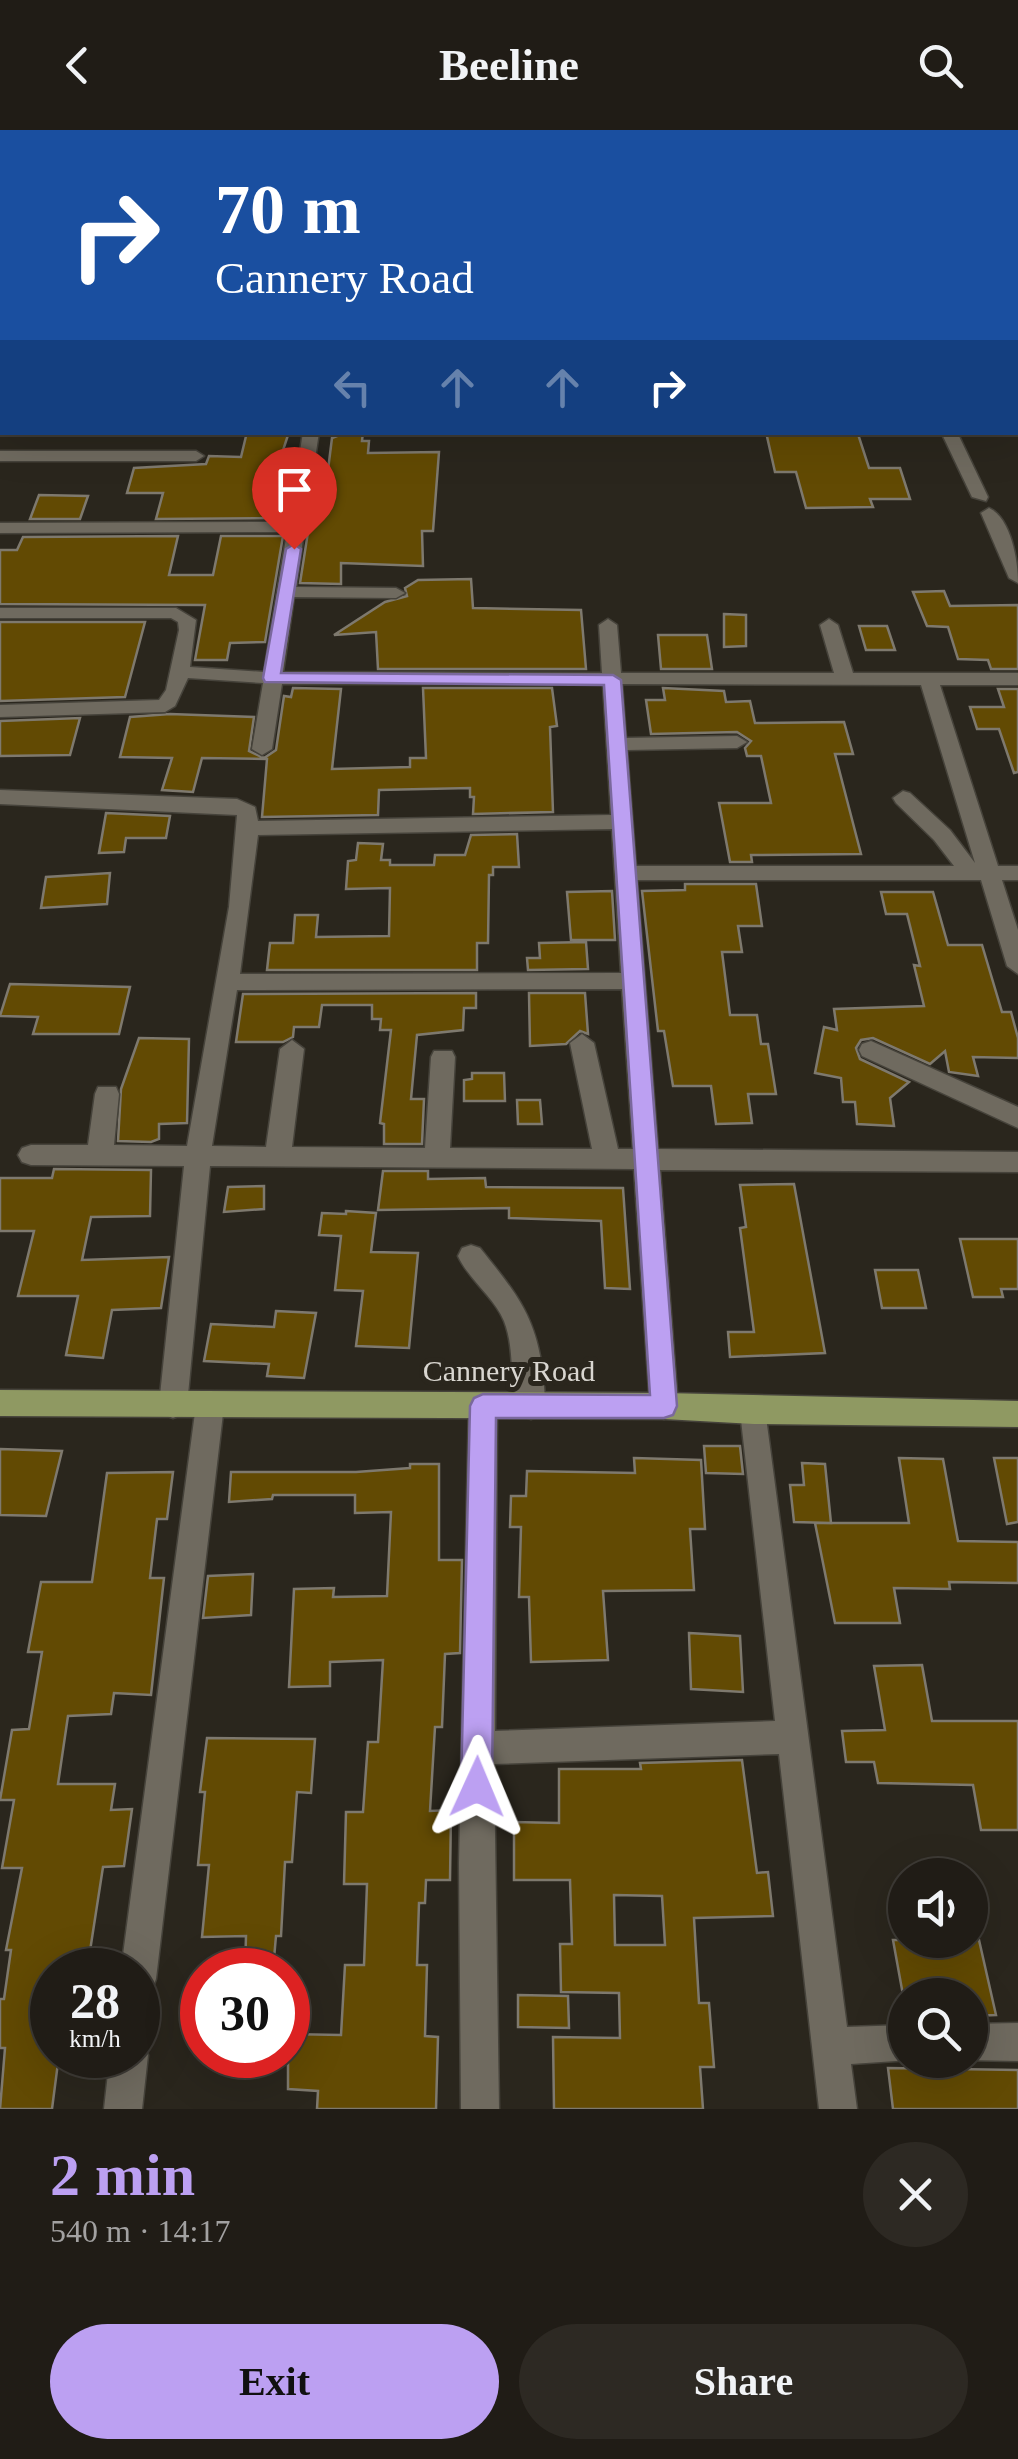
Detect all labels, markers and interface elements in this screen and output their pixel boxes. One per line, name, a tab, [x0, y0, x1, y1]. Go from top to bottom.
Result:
icon: back	[50, 38, 105, 93]
icon: search	[913, 38, 968, 93]
text: Beeline	[439, 40, 579, 90]
icon: right	[50, 170, 180, 300]
text: 70 m	[215, 171, 361, 248]
text: Cannery Road	[215, 253, 474, 303]
icon: left	[325, 360, 380, 415]
icon: ahead	[430, 360, 485, 415]
icon: ahead	[535, 360, 590, 415]
icon: right	[640, 360, 695, 415]
pin	[252, 447, 337, 550]
icon: arrive	[267, 462, 322, 517]
street label: Cannery Road	[423, 1354, 595, 1387]
position arrow	[425, 1735, 529, 1839]
map controls	[888, 1858, 988, 2078]
button: sound	[888, 1858, 988, 1958]
speed limit sign: 30	[180, 1948, 310, 2078]
text: 28	[70, 1973, 120, 2029]
button: search	[888, 1978, 988, 2078]
text: km/h	[69, 2025, 121, 2052]
text: 2 min	[50, 2142, 195, 2208]
button: close	[863, 2142, 968, 2247]
text: 540 m · 14:17	[50, 2213, 230, 2249]
button: Exit	[50, 2324, 499, 2439]
button: Share	[519, 2324, 968, 2439]

